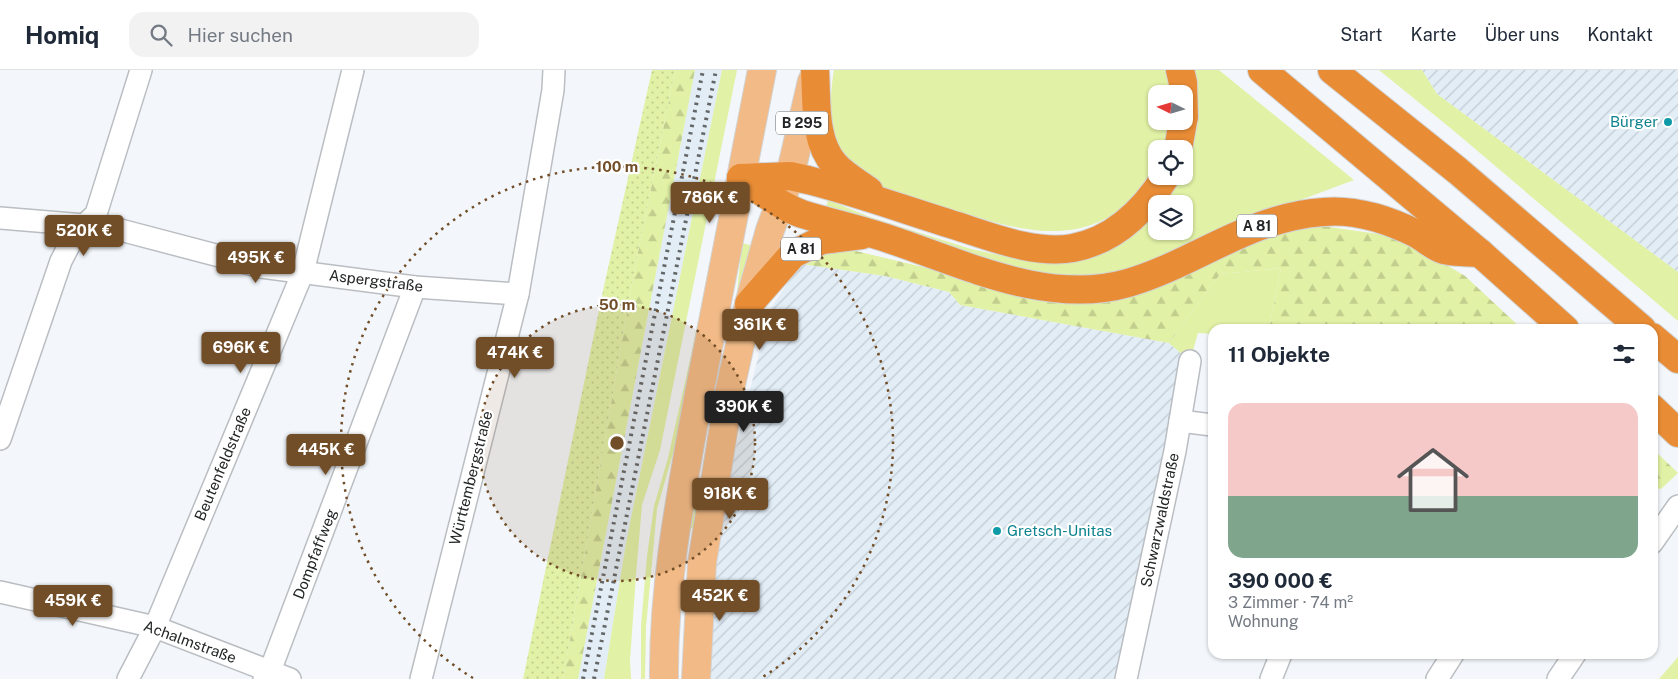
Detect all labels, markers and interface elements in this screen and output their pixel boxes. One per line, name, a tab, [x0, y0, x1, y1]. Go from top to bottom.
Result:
search box	[129, 12, 479, 57]
text: Homiq	[25, 21, 99, 49]
icon: search	[147, 21, 175, 49]
text: Hier suchen	[187, 24, 293, 46]
text: Start	[1340, 24, 1383, 45]
text: Karte	[1411, 24, 1456, 45]
text: Über uns	[1484, 24, 1559, 45]
text: Kontakt	[1587, 24, 1653, 45]
north arrow	[1148, 85, 1192, 130]
map controls	[1148, 85, 1193, 240]
road number: B 295	[776, 112, 828, 134]
place label: Bürger	[1610, 113, 1658, 130]
marker: Bürger	[1662, 116, 1674, 128]
button: locate	[1148, 140, 1193, 185]
text: 100 m	[596, 158, 638, 175]
pin: 786K €	[669, 182, 751, 224]
text: 786K €	[682, 188, 738, 207]
button: layers	[1148, 195, 1193, 240]
pin: 520K €	[43, 214, 125, 257]
road number: A 81	[1237, 214, 1277, 238]
text: 520K €	[56, 221, 112, 240]
road number: A 81	[781, 238, 821, 260]
pin: 495K €	[215, 242, 297, 284]
text: 495K €	[227, 248, 285, 267]
street label: Aspergstraße	[328, 266, 424, 295]
text: 50 m	[599, 296, 635, 313]
pin: 361K €	[719, 308, 801, 351]
text: 361K €	[733, 315, 787, 334]
pin: 696K €	[200, 332, 282, 374]
pin: 474K €	[474, 336, 556, 379]
text: 696K €	[212, 338, 270, 357]
icon: filters	[1610, 340, 1638, 368]
text: 11 Objekte	[1228, 342, 1330, 367]
text: 474K €	[487, 343, 543, 362]
pin: 390K €	[703, 390, 785, 433]
text: 390K €	[716, 397, 772, 416]
street label: Beutenfeldstraße	[191, 404, 254, 523]
street label: Württembergstraße	[446, 409, 495, 547]
pin: 445K €	[285, 434, 367, 476]
centre of rings	[608, 434, 626, 452]
icon: home	[1388, 435, 1478, 525]
text: 445K €	[297, 440, 355, 459]
street label: Schwarzwaldstraße	[1137, 451, 1182, 589]
pin: 918K €	[689, 478, 771, 520]
text: 918K €	[703, 484, 757, 503]
street label: Dompfaffweg	[289, 506, 340, 601]
place label: Gretsch-Unitas	[1007, 522, 1112, 539]
marker: Gretsch-Unitas	[991, 525, 1003, 537]
text: 390 000 €	[1228, 568, 1333, 593]
pin: 452K €	[679, 580, 761, 622]
pin: 459K €	[32, 584, 114, 627]
text: 452K €	[692, 586, 748, 605]
text: 459K €	[44, 591, 102, 610]
text: 3 Zimmer · 74 m²	[1228, 593, 1353, 612]
text: Wohnung	[1228, 612, 1299, 631]
street label: Achalmstraße	[142, 617, 239, 666]

